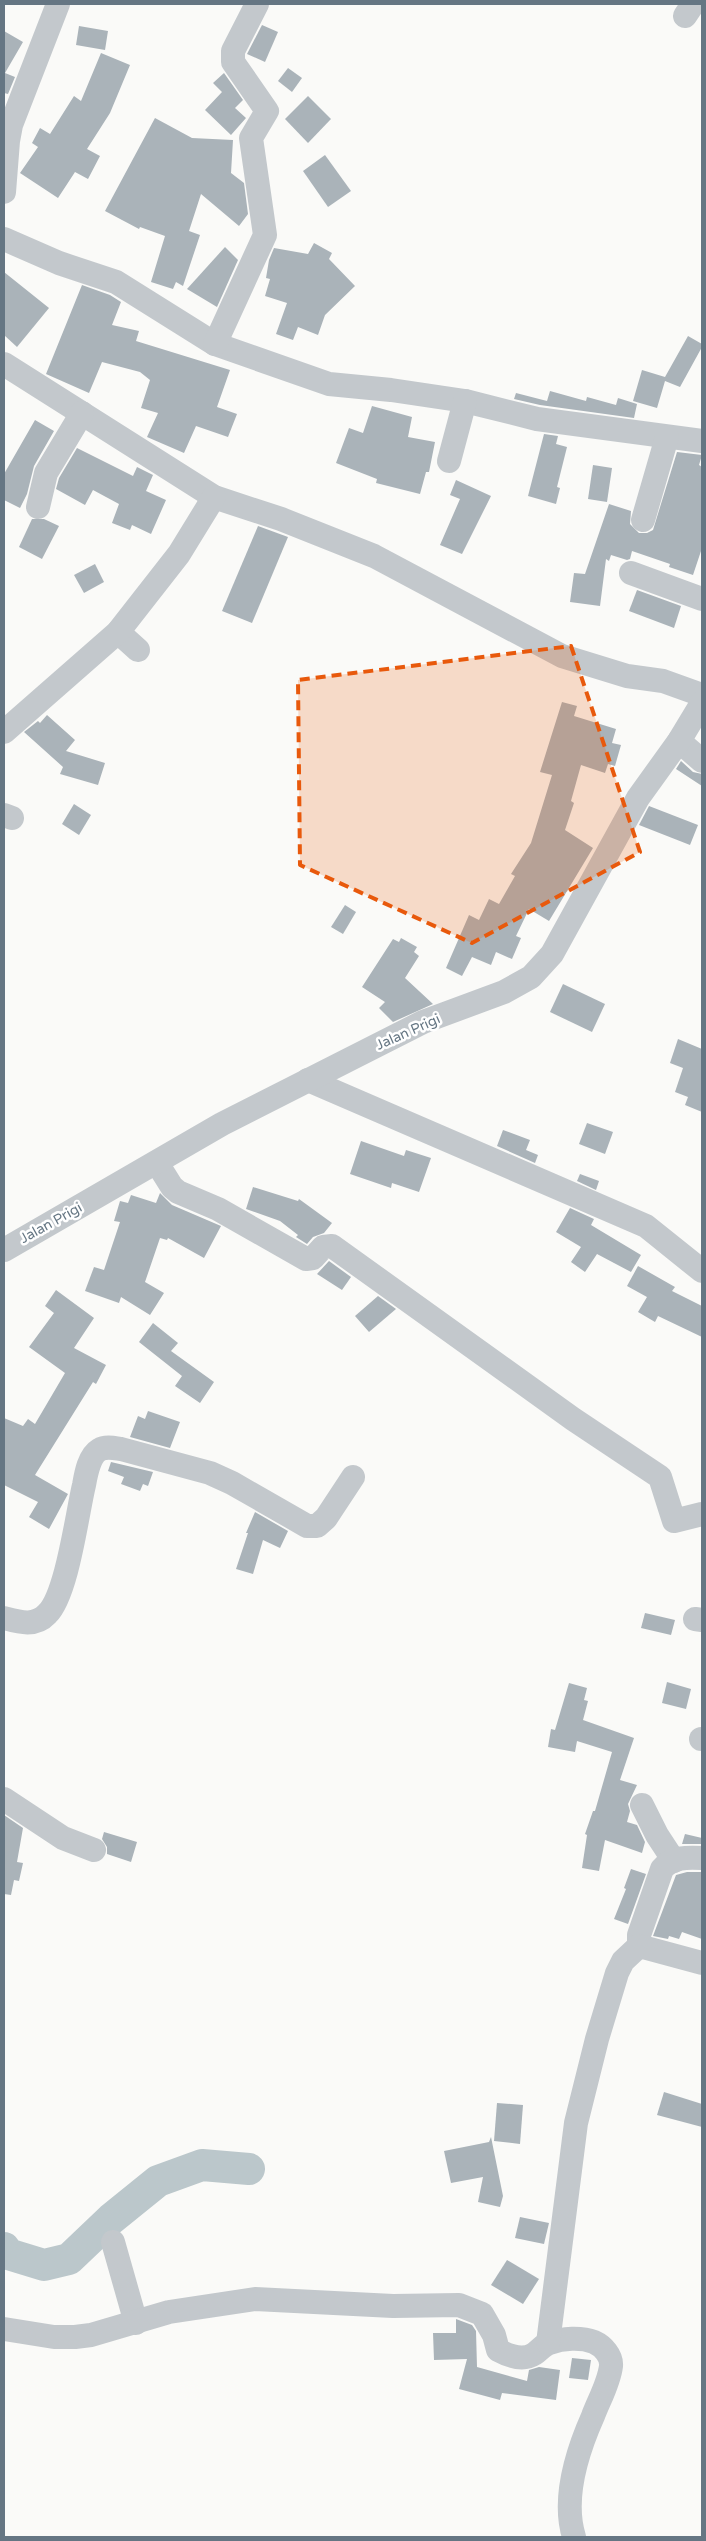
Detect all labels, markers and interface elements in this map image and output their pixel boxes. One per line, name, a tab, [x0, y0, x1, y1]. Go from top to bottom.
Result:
street label: Jalan Prigi	[373, 1010, 443, 1054]
street label: Jalan Prigi	[17, 1199, 85, 1247]

